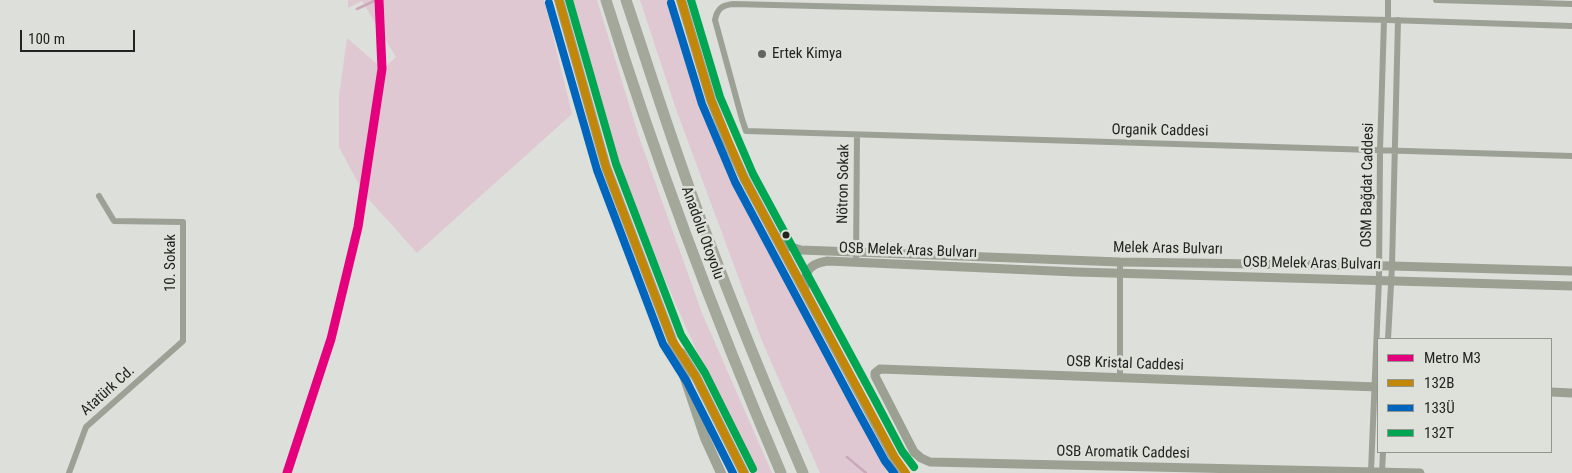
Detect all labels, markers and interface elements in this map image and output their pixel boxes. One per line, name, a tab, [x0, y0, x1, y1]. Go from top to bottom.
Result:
scale bar	[22, 20, 138, 52]
text: 100 m	[28, 30, 65, 48]
place label: Ertek Kimya	[772, 45, 842, 63]
marker: Ertek Kimya	[756, 48, 768, 60]
street label: Organik Caddesi	[1111, 121, 1209, 141]
street label: OSM Bağdat Caddesi	[1358, 122, 1378, 248]
street label: Nötron Sokak	[834, 144, 854, 224]
street label: Anadolu Otoyolu	[677, 184, 727, 282]
unlabelled marker	[781, 230, 791, 240]
street label: 10. Sokak	[162, 234, 180, 292]
street label: Melek Aras Bulvarı	[1113, 239, 1223, 259]
street label: OSB Melek Aras Bulvarı	[839, 240, 977, 262]
street label: OSB Melek Aras Bulvarı	[1243, 254, 1381, 274]
legend	[1377, 338, 1552, 453]
text: Metro M3	[1424, 349, 1481, 367]
street label: OSB Kristal Caddesi	[1066, 353, 1184, 375]
street label: Atatürk Cd.	[77, 362, 139, 420]
text: 132B	[1424, 374, 1454, 392]
text: 133Ü	[1424, 399, 1455, 417]
text: 132T	[1424, 424, 1454, 442]
street label: OSB Aromatik Caddesi	[1056, 443, 1190, 463]

